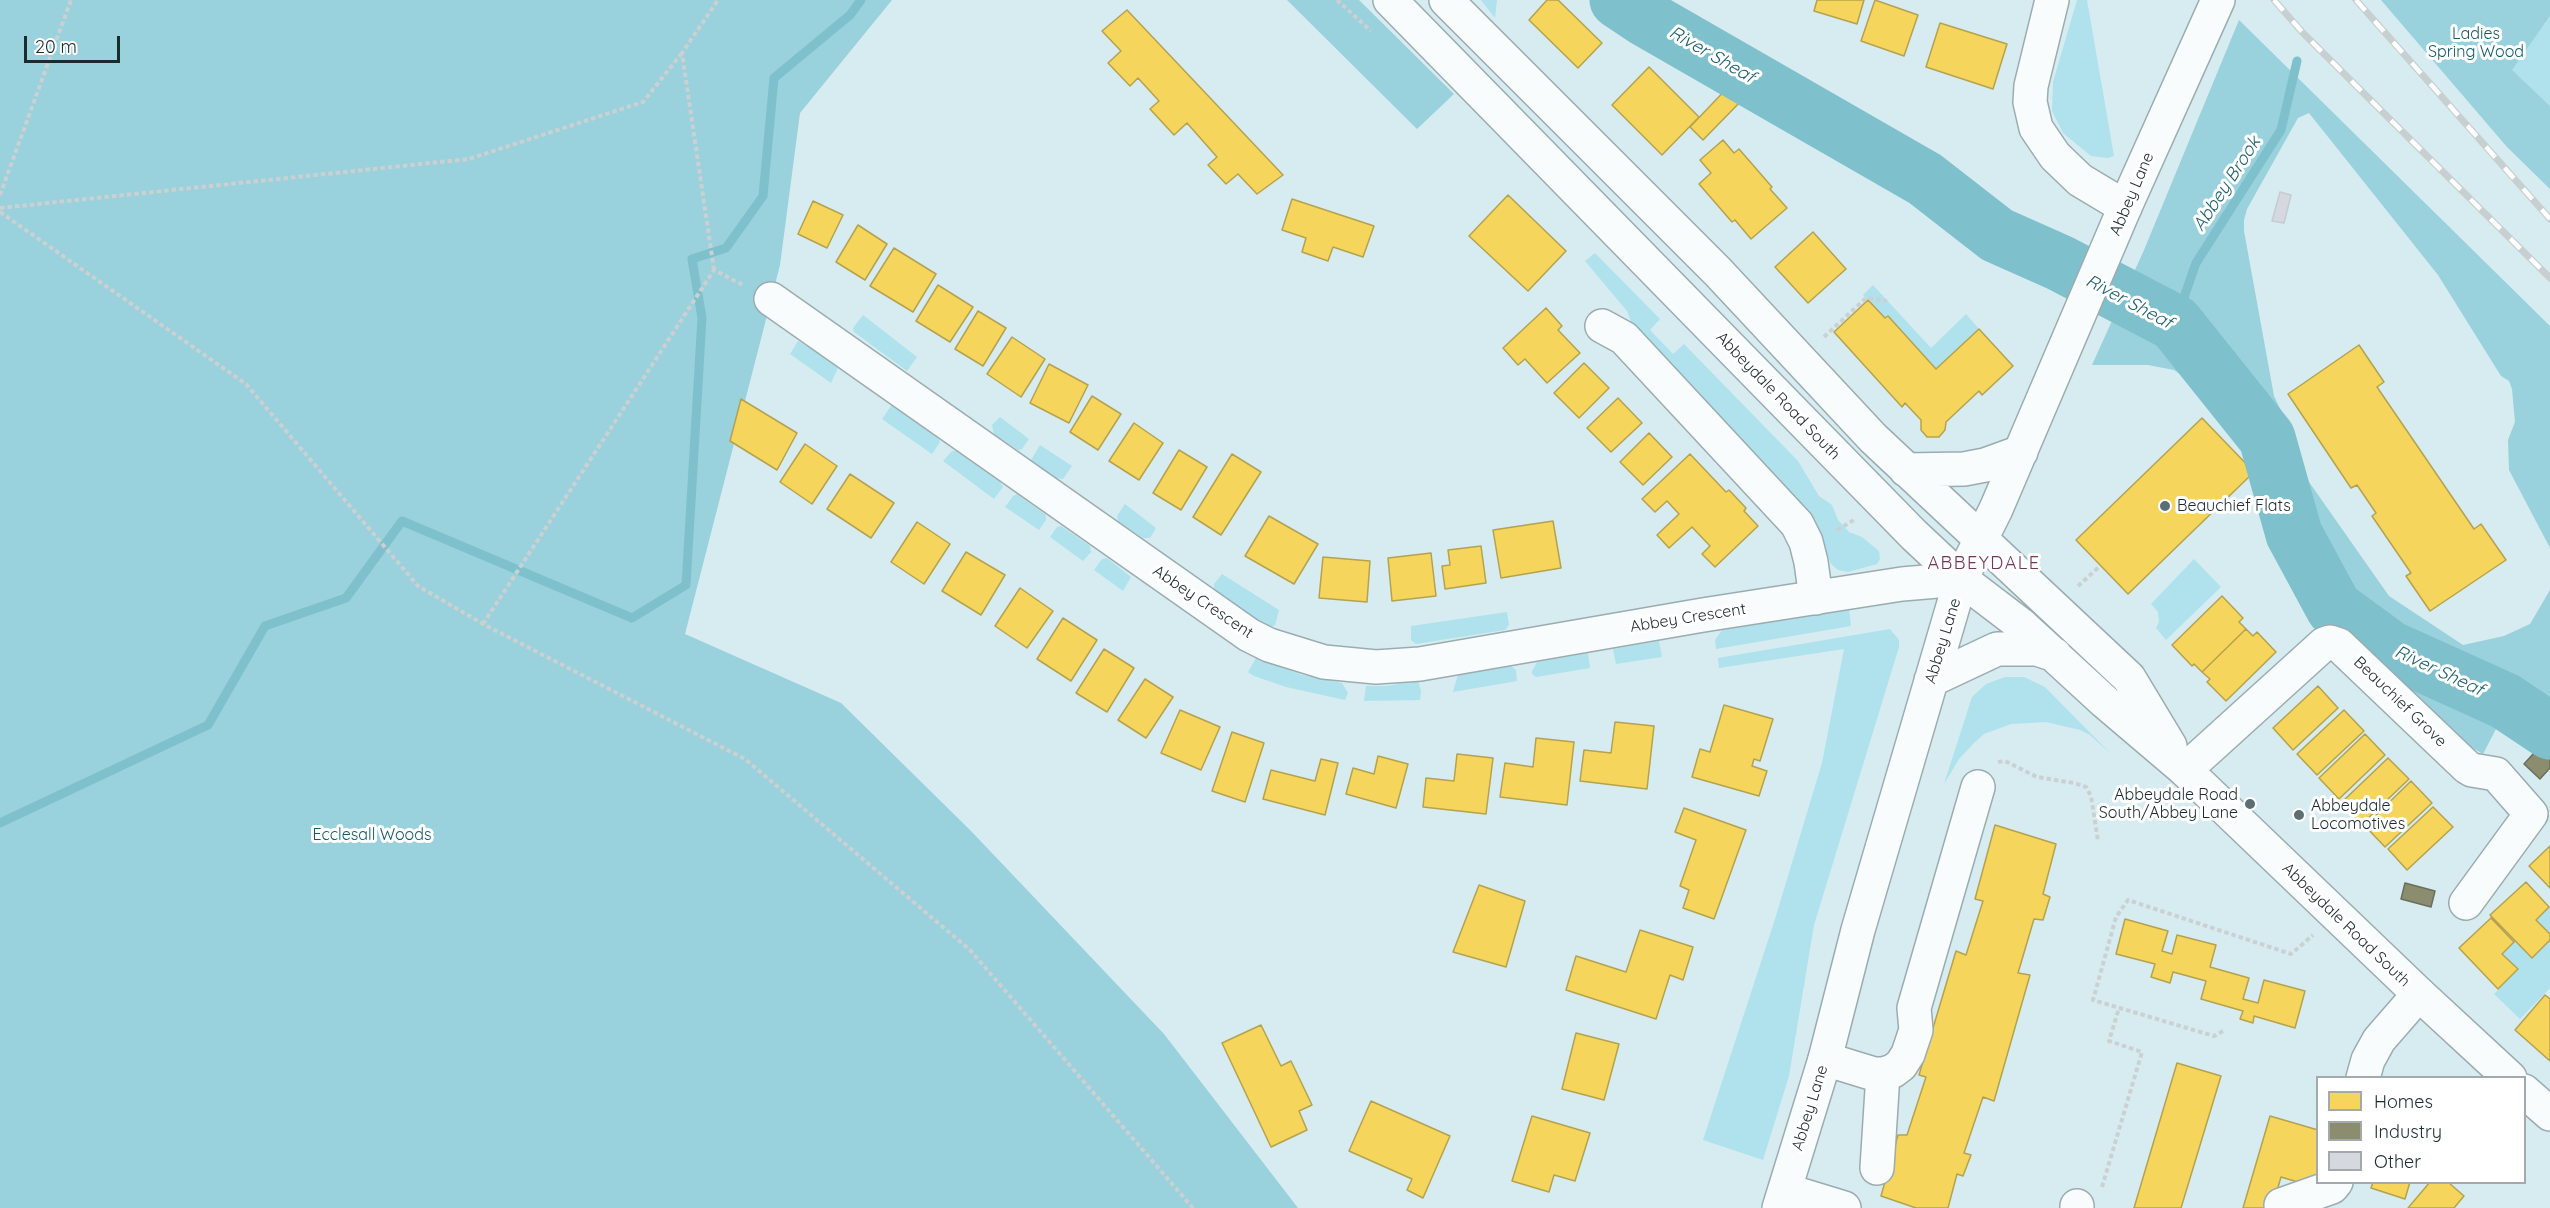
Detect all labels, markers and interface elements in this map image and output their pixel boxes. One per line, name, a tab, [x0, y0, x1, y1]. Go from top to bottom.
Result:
water label: River Sheaf	[1665, 22, 1759, 88]
scale bar	[27, 24, 123, 62]
park label: Ladies Spring Wood	[2428, 24, 2524, 62]
text: 20 m	[35, 35, 77, 58]
water label: Abbey Brook	[2188, 133, 2266, 235]
street label: Abbey Lane	[2106, 149, 2158, 239]
water label: River Sheaf	[2082, 270, 2176, 334]
street label: Abbeydale Road South	[1712, 328, 1844, 464]
place label: Beauchief Flats	[2177, 496, 2291, 516]
marker: Beauchief Flats	[2158, 499, 2172, 513]
district label: ABBEYDALE	[1927, 553, 2041, 575]
street label: Abbey Crescent	[1149, 561, 1257, 643]
street label: Abbey Lane	[1921, 596, 1965, 686]
street label: Abbey Crescent	[1629, 599, 1747, 637]
water label: River Sheaf	[2391, 641, 2487, 701]
street label: Beauchief Grove	[2349, 653, 2451, 751]
place label: Abbeydale Road South/Abbey Lane	[2099, 785, 2238, 823]
place label: Abbeydale Locomotives	[2311, 796, 2405, 834]
marker: Abbeydale Road South/Abbey Lane	[2243, 797, 2257, 811]
marker: Abbeydale Locomotives	[2292, 808, 2306, 822]
park label: Ecclesall Woods	[313, 825, 431, 845]
street label: Abbeydale Road South	[2278, 859, 2414, 991]
street label: Abbey Lane	[1788, 1063, 1832, 1153]
legend	[2316, 1076, 2526, 1184]
text: Homes	[2374, 1090, 2433, 1113]
text: Industry	[2374, 1120, 2442, 1143]
text: Other	[2374, 1150, 2421, 1173]

